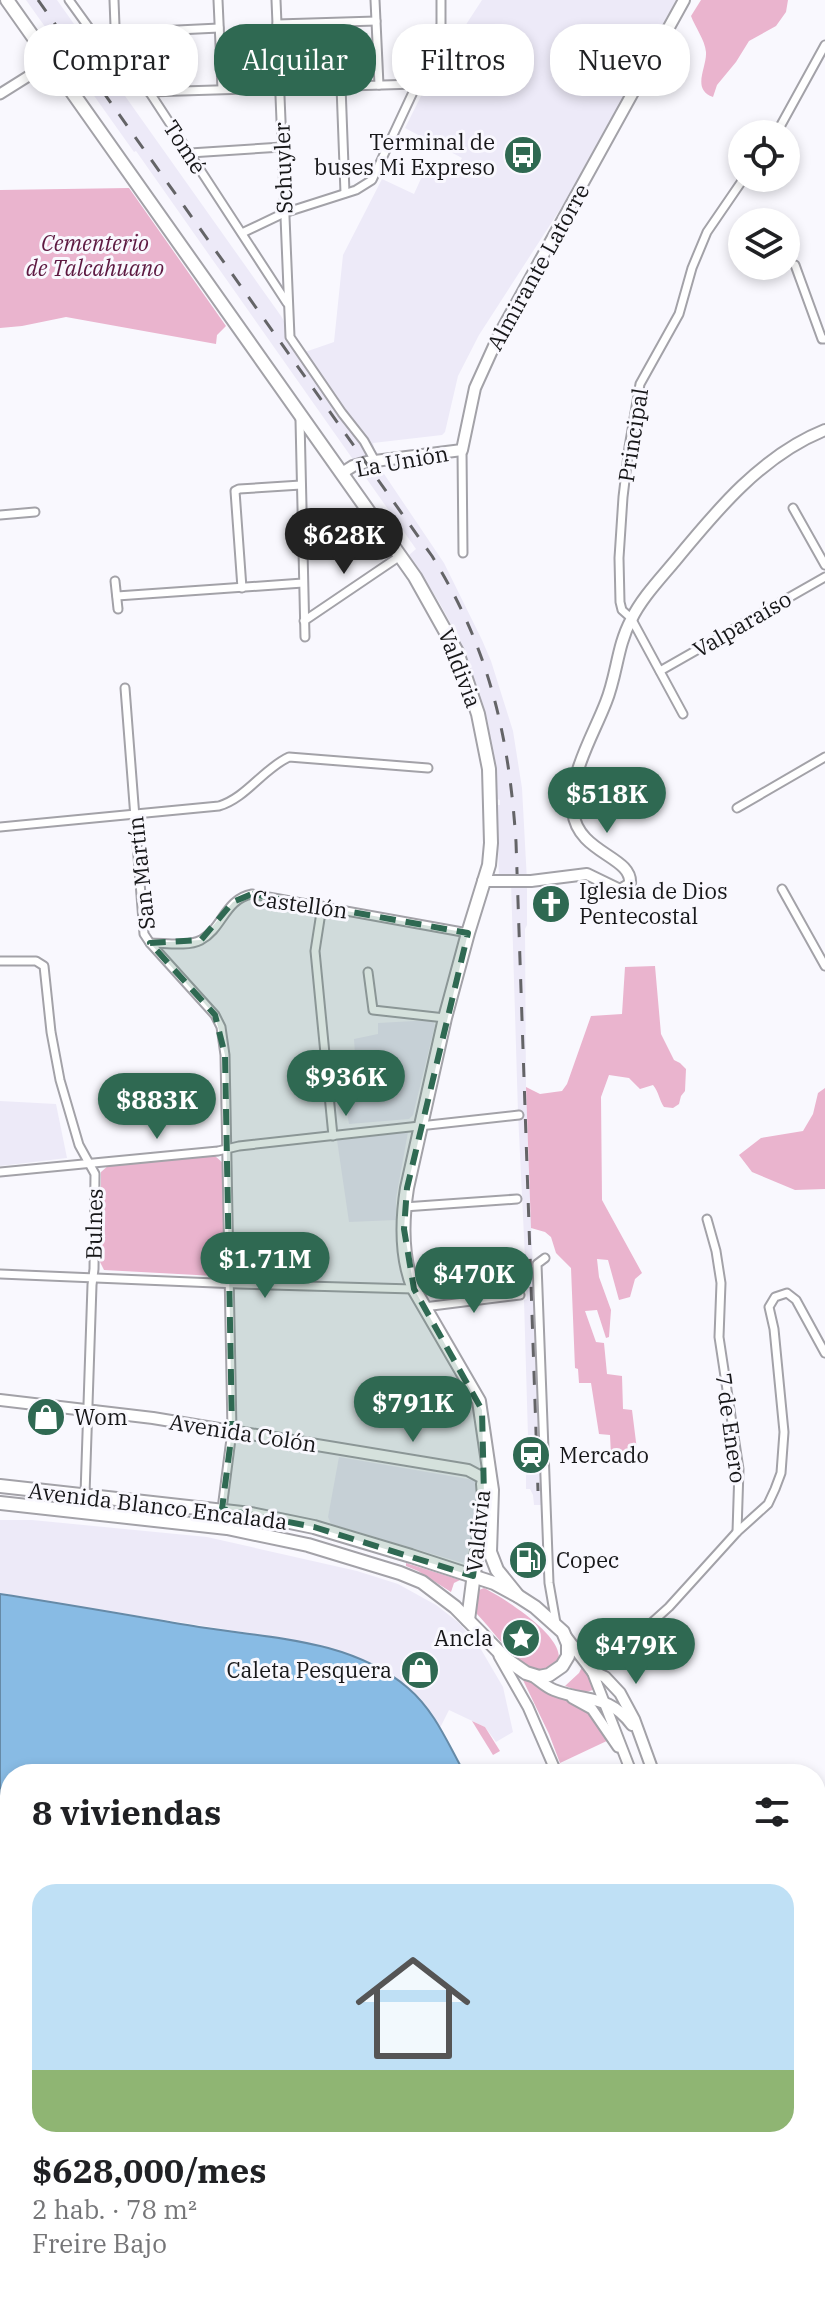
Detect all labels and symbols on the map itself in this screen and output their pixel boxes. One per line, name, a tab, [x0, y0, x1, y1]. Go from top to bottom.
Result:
street label: Tomé	[157, 114, 214, 179]
street label: Schuyler	[266, 122, 299, 214]
place label: Terminal de buses Mi Expreso	[314, 127, 495, 181]
bus stop icon: Terminal de buses Mi Expreso	[502, 134, 544, 176]
street label: Almirante Latorre	[480, 178, 595, 355]
park label: Cementerio de Talcahuano	[26, 228, 164, 282]
street label: Principal	[611, 386, 654, 484]
street label: La Unión	[353, 438, 451, 483]
pin: $628K	[288, 508, 400, 576]
street label: Valparaíso	[687, 584, 796, 663]
street label: Valdivia	[432, 624, 489, 712]
pin: $518K	[551, 767, 663, 835]
street label: San Martín	[120, 815, 161, 931]
place label: Iglesia de Dios Pentecostal	[579, 876, 728, 930]
street label: Castellón	[251, 882, 350, 925]
church icon: Iglesia de Dios Pentecostal	[530, 883, 572, 925]
pin: $936K	[290, 1050, 402, 1118]
pin: $883K	[101, 1073, 213, 1141]
street label: Bulnes	[78, 1188, 109, 1260]
pin: $1.71M	[200, 1232, 330, 1300]
pin: $470K	[418, 1247, 530, 1315]
street label: 7 de Enero	[709, 1371, 754, 1485]
pin: $791K	[357, 1376, 469, 1444]
shop icon: Wom	[25, 1396, 67, 1438]
place label: Wom	[74, 1402, 128, 1431]
street label: Avenida Colón	[167, 1407, 319, 1458]
station icon: Mercado	[510, 1434, 552, 1476]
place label: Mercado	[559, 1440, 649, 1469]
street label: Avenida Blanco Encalada	[27, 1475, 289, 1536]
street label: Valdivia	[459, 1488, 496, 1574]
fuel station icon: Copec	[507, 1539, 549, 1581]
place label: Copec	[556, 1545, 619, 1574]
place icon: Ancla	[500, 1617, 542, 1659]
pin: $479K	[580, 1618, 692, 1686]
place label: Ancla	[434, 1623, 493, 1652]
shop icon: Caleta Pesquera	[399, 1649, 441, 1691]
place label: Caleta Pesquera	[226, 1655, 392, 1684]

